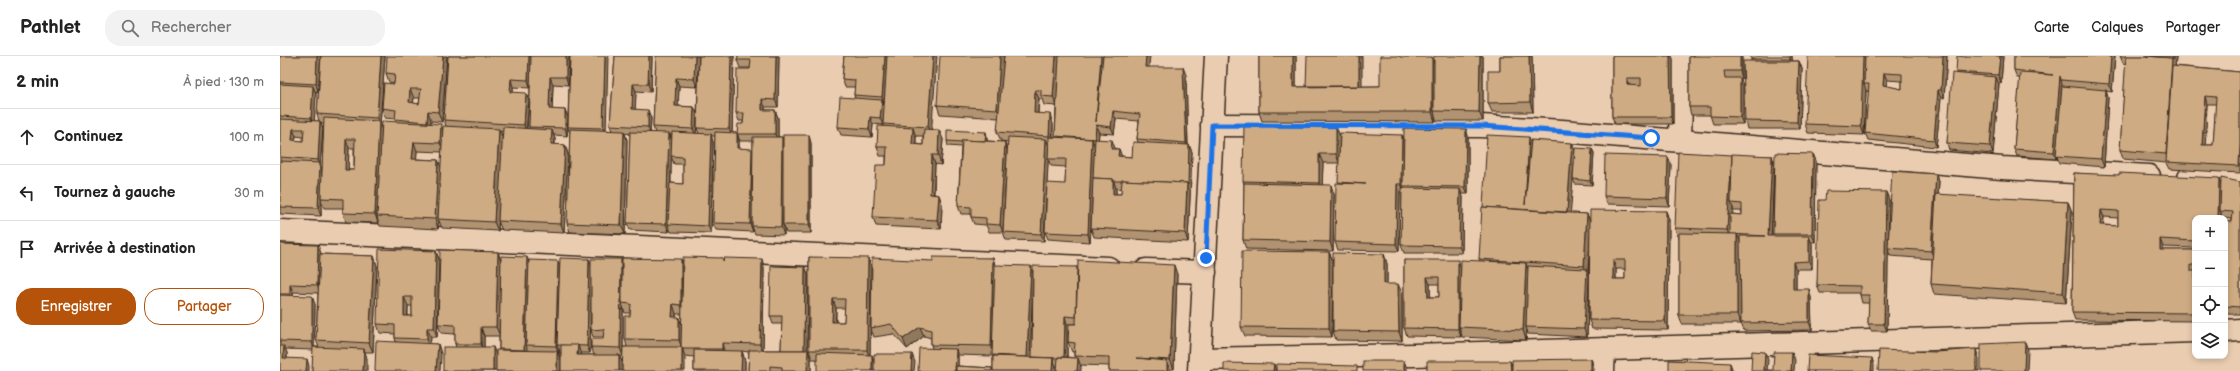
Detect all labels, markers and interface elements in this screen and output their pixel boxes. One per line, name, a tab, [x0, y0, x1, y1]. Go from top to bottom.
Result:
search box	[105, 10, 385, 46]
text: Pathlet	[20, 16, 81, 39]
icon: search	[119, 17, 141, 39]
text: Rechercher	[151, 18, 231, 37]
text: Carte	[2034, 19, 2069, 36]
text: Calques	[2091, 19, 2143, 36]
text: Partager	[2165, 19, 2220, 36]
text: 2 min	[16, 72, 59, 92]
text: À pied · 130 m	[183, 74, 264, 90]
icon: ahead	[16, 126, 38, 148]
text: Continuez	[54, 127, 123, 146]
text: 100 m	[229, 129, 264, 145]
route start	[1642, 129, 1660, 147]
icon: left	[16, 182, 38, 204]
text: Tournez à gauche	[54, 183, 175, 202]
text: 30 m	[234, 185, 264, 201]
map controls	[2192, 215, 2228, 359]
button: +	[2192, 215, 2228, 251]
icon: arrive	[16, 238, 38, 260]
text: Arrivée à destination	[54, 239, 196, 258]
route end	[1197, 249, 1215, 267]
button: −	[2192, 251, 2228, 287]
button: locate	[2192, 287, 2228, 323]
button: Enregistrer	[16, 288, 136, 325]
button: Partager	[144, 288, 264, 325]
button: layers	[2192, 323, 2228, 359]

